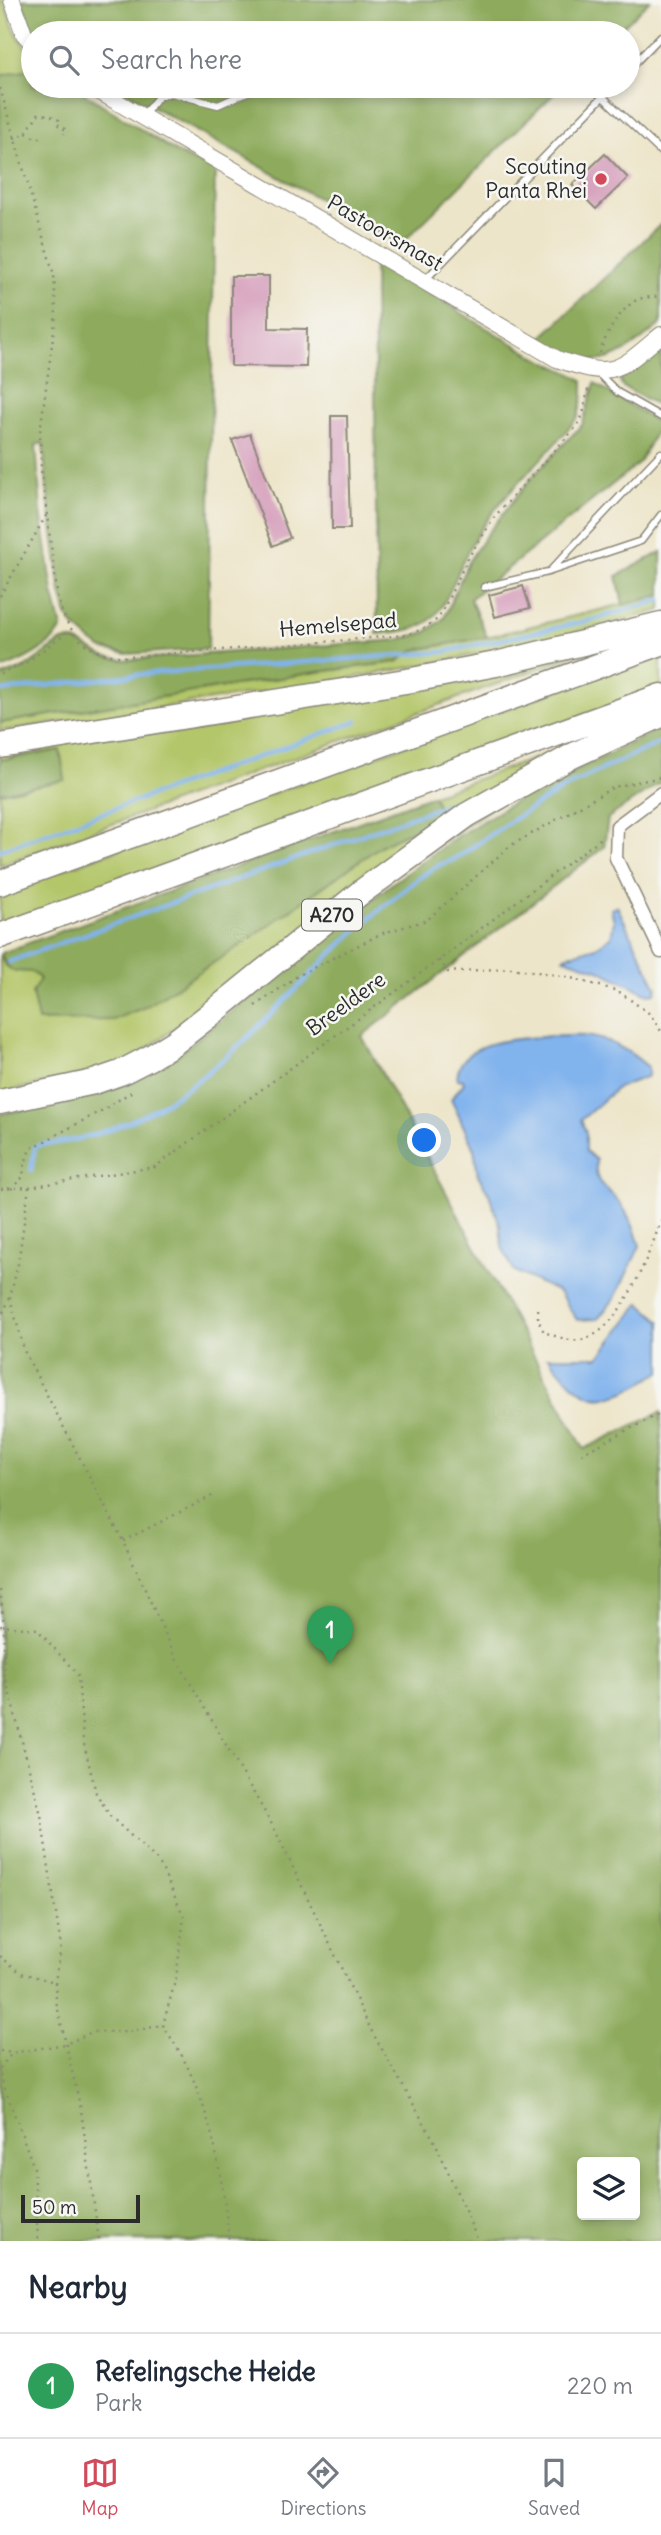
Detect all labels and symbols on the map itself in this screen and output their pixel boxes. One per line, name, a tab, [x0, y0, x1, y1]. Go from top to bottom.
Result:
place label: Scouting Panta Rhei	[485, 153, 587, 204]
marker: Scouting Panta Rhei	[593, 171, 609, 187]
street label: Pastoorsmast	[322, 188, 448, 277]
street label: Hemelsepad	[278, 606, 398, 643]
road number: A270	[302, 900, 362, 931]
street label: Breeldere	[301, 966, 391, 1042]
your location	[407, 1123, 441, 1157]
pin: 1	[307, 1606, 353, 1664]
scale bar	[21, 2192, 140, 2224]

